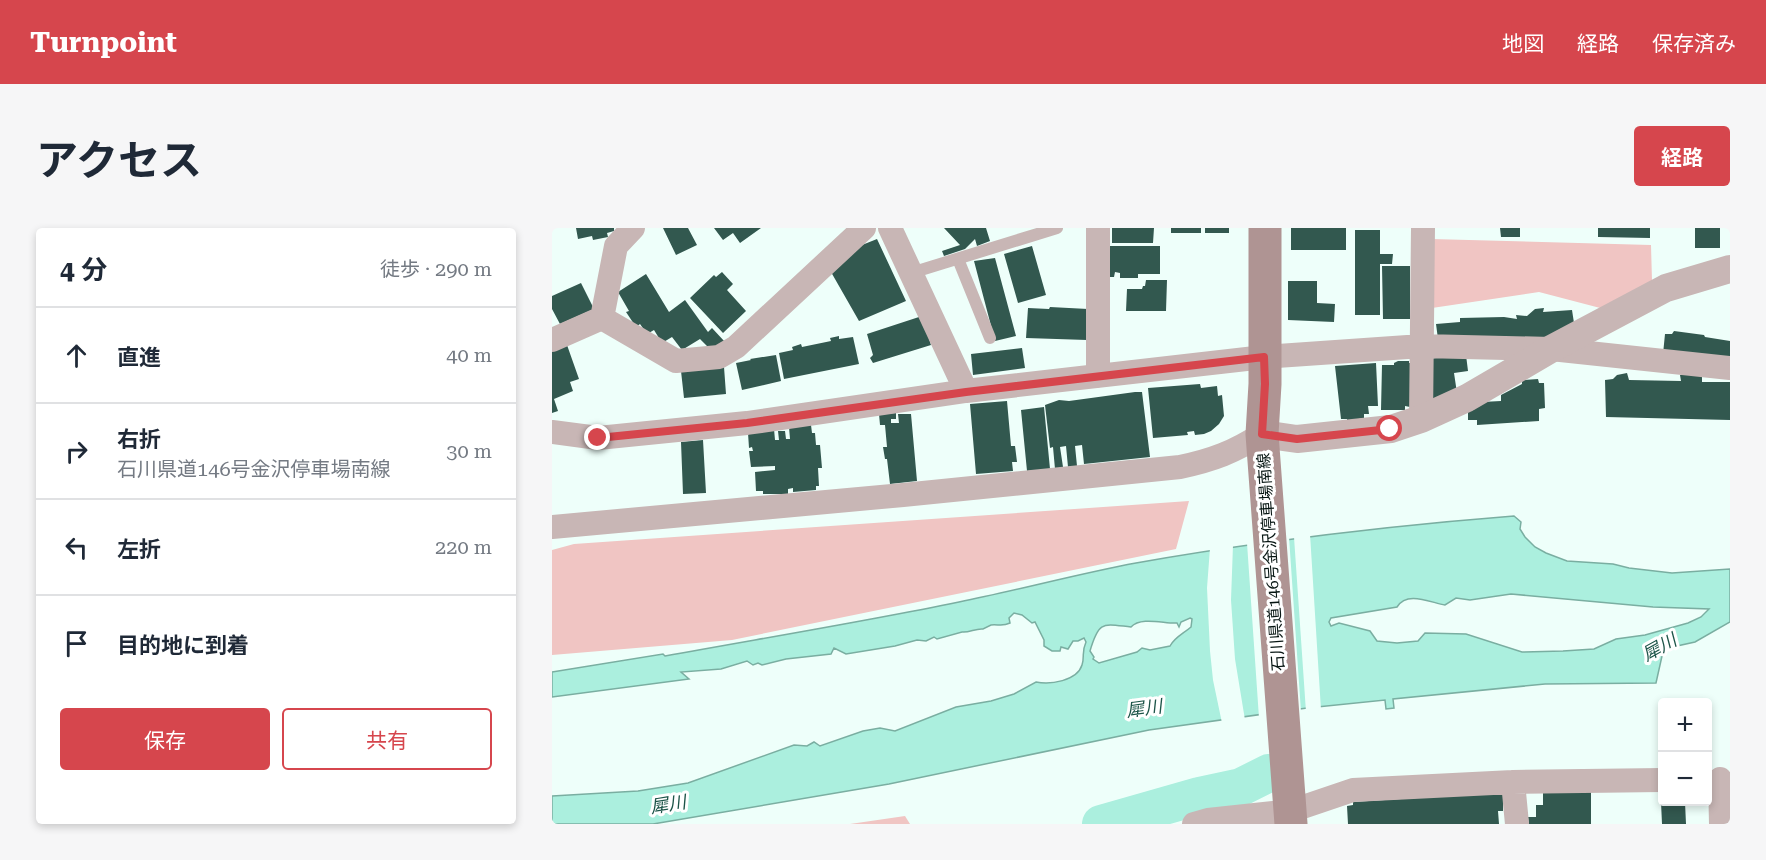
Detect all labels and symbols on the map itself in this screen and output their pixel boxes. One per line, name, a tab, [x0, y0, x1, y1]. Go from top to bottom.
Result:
route start	[1376, 415, 1402, 441]
route end	[584, 424, 610, 450]
street label: 石川県道146号金沢停車場南線	[1254, 452, 1288, 672]
water label: 犀川	[1638, 628, 1682, 665]
water label: 犀川	[1125, 695, 1165, 721]
water label: 犀川	[649, 791, 689, 817]

